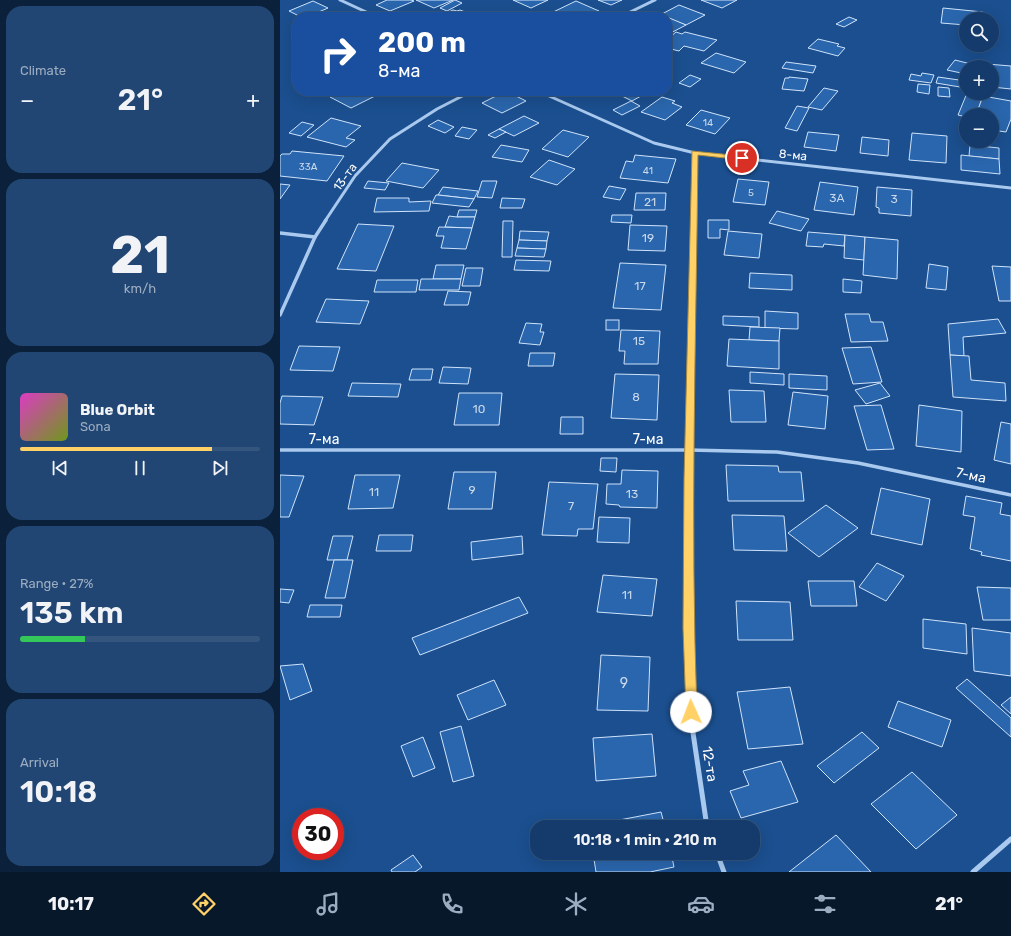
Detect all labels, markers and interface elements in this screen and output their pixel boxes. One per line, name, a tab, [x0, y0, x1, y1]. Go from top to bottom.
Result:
map controls	[959, 12, 999, 148]
button: search	[959, 12, 999, 52]
text: 200 m	[378, 26, 466, 59]
icon: right	[312, 28, 364, 80]
text: 8-ма	[378, 60, 420, 82]
button: +	[959, 60, 999, 100]
text: Climate	[20, 63, 66, 78]
text: 21°	[118, 82, 163, 118]
text: −	[20, 87, 34, 114]
text: +	[246, 87, 260, 114]
button: −	[959, 108, 999, 148]
house number: 14	[703, 117, 713, 129]
pin	[725, 141, 759, 175]
icon: arrive	[731, 147, 753, 169]
street label: 8-ма	[778, 147, 808, 163]
street label: 13-та	[330, 160, 360, 194]
house number: 33А	[299, 161, 318, 173]
house number: 41	[643, 165, 653, 177]
house number: 5	[748, 187, 754, 199]
house number: 3А	[829, 191, 845, 205]
house number: 3	[890, 192, 898, 206]
house number: 21	[644, 195, 656, 209]
text: 21	[110, 224, 170, 286]
house number: 19	[642, 231, 654, 245]
house number: 17	[634, 279, 646, 293]
text: km/h	[124, 281, 156, 296]
house number: 15	[633, 334, 645, 348]
house number: 8	[632, 390, 640, 404]
text: Blue Orbit	[80, 401, 155, 419]
house number: 10	[473, 402, 485, 416]
text: Sona	[80, 419, 111, 434]
street label: 7-ма	[309, 431, 339, 448]
street label: 7-ма	[633, 431, 663, 448]
icon: previous	[49, 457, 71, 479]
icon: pause	[129, 457, 151, 479]
icon: next	[209, 457, 231, 479]
street label: 7-ма	[954, 464, 988, 487]
house number: 9	[468, 483, 476, 497]
house number: 11	[369, 485, 379, 499]
house number: 13	[626, 487, 638, 501]
house number: 7	[568, 499, 574, 513]
text: Range · 27%	[20, 576, 93, 591]
house number: 11	[622, 588, 632, 602]
text: 135 km	[20, 595, 124, 631]
house number: 9	[620, 675, 628, 692]
position arrow	[670, 691, 712, 733]
street label: 12-та	[698, 745, 721, 783]
text: Arrival	[20, 755, 59, 770]
text: 10:18	[20, 774, 97, 810]
speed limit sign: 30	[292, 808, 344, 860]
text: 10:18 · 1 min · 210 m	[573, 831, 717, 849]
icon: directions	[190, 890, 218, 918]
icon: music	[314, 890, 342, 918]
icon: phone	[438, 890, 466, 918]
icon: climate	[562, 890, 590, 918]
icon: car	[687, 890, 715, 918]
icon: filters	[811, 890, 839, 918]
text: 10:17	[48, 893, 94, 915]
text: 21°	[935, 893, 963, 915]

